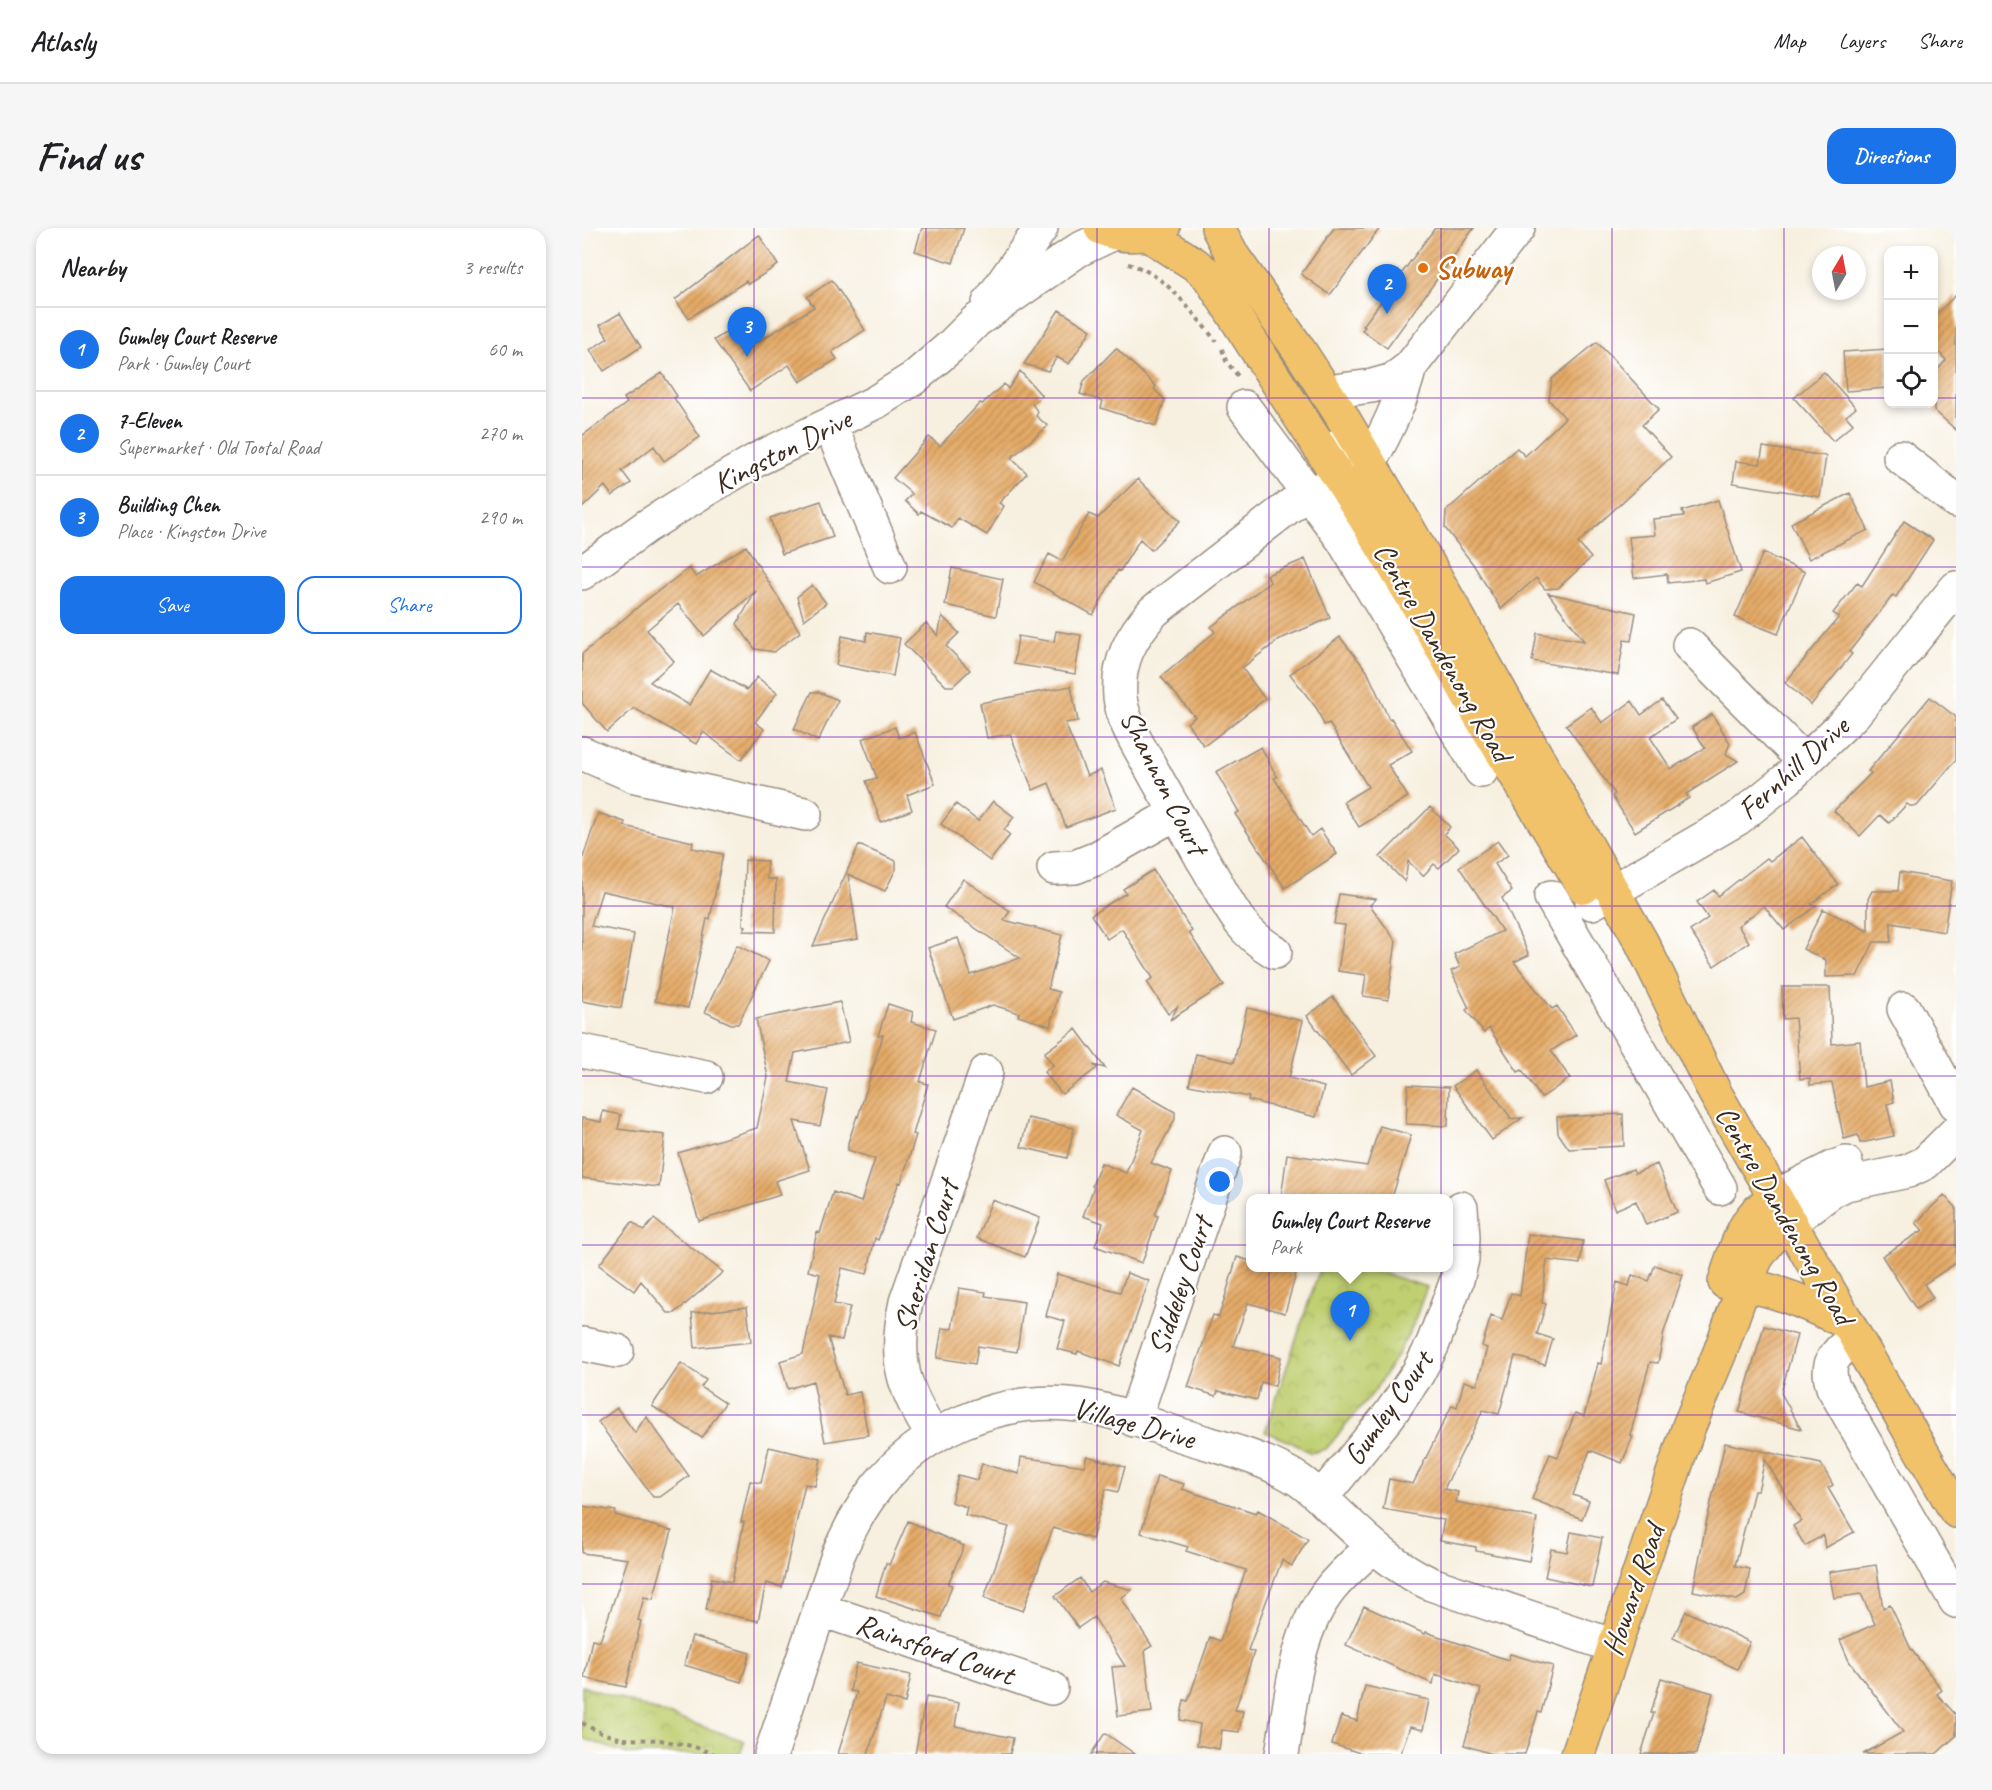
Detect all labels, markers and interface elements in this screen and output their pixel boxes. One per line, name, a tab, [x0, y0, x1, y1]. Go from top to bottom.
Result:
text: Atlasly	[30, 24, 95, 59]
text: Map	[1773, 28, 1806, 54]
text: Layers	[1839, 28, 1885, 54]
text: Share	[1918, 28, 1962, 54]
button: Directions	[1827, 128, 1956, 184]
text: Find us	[36, 130, 141, 183]
north arrow	[1812, 246, 1866, 300]
map controls	[1884, 246, 1938, 408]
button: +	[1884, 246, 1938, 300]
place label: Subway	[1435, 249, 1514, 287]
text: Nearby	[60, 251, 125, 284]
text: 3 results	[463, 255, 522, 280]
marker: Subway	[1416, 261, 1430, 275]
pin: 2	[1368, 264, 1406, 314]
button: −	[1884, 300, 1938, 354]
pin: 3	[728, 308, 766, 357]
text: Gumley Court Reserve	[117, 323, 276, 351]
text: 1	[75, 337, 84, 362]
text: 60 m	[488, 337, 522, 362]
text: Park · Gumley Court	[117, 351, 250, 376]
button: locate	[1884, 354, 1938, 408]
street label: Kingston Drive	[707, 399, 859, 502]
text: 7-Eleven	[117, 407, 182, 435]
text: 2	[75, 421, 84, 446]
text: 270 m	[479, 421, 522, 446]
text: Supermarket · Old Tootal Road	[117, 435, 320, 460]
text: Building Chen	[117, 491, 220, 519]
text: 3	[75, 505, 84, 530]
text: 290 m	[479, 505, 522, 530]
text: Place · Kingston Drive	[117, 519, 266, 544]
street label: Centre Dandenong Road	[1365, 536, 1523, 772]
button: Save	[60, 576, 285, 634]
button: Share	[297, 576, 522, 634]
street label: Shannon Court	[1111, 703, 1218, 864]
street label: Fernhill Drive	[1729, 706, 1858, 828]
street label: Centre Dandenong Road	[1707, 1099, 1865, 1335]
your location	[1205, 1167, 1234, 1196]
street label: Sheridan Court	[885, 1172, 968, 1336]
popup	[1246, 1194, 1453, 1272]
text: Gumley Court Reserve	[1270, 1207, 1429, 1235]
street label: Siddeley Court	[1139, 1208, 1223, 1360]
text: Park	[1270, 1235, 1302, 1260]
pin: 1	[1330, 1292, 1370, 1341]
street label: Gumley Court	[1335, 1341, 1443, 1473]
street label: Village Drive	[1069, 1389, 1201, 1458]
street label: Howard Road	[1593, 1516, 1674, 1660]
street label: Rainsford Court	[851, 1604, 1022, 1695]

